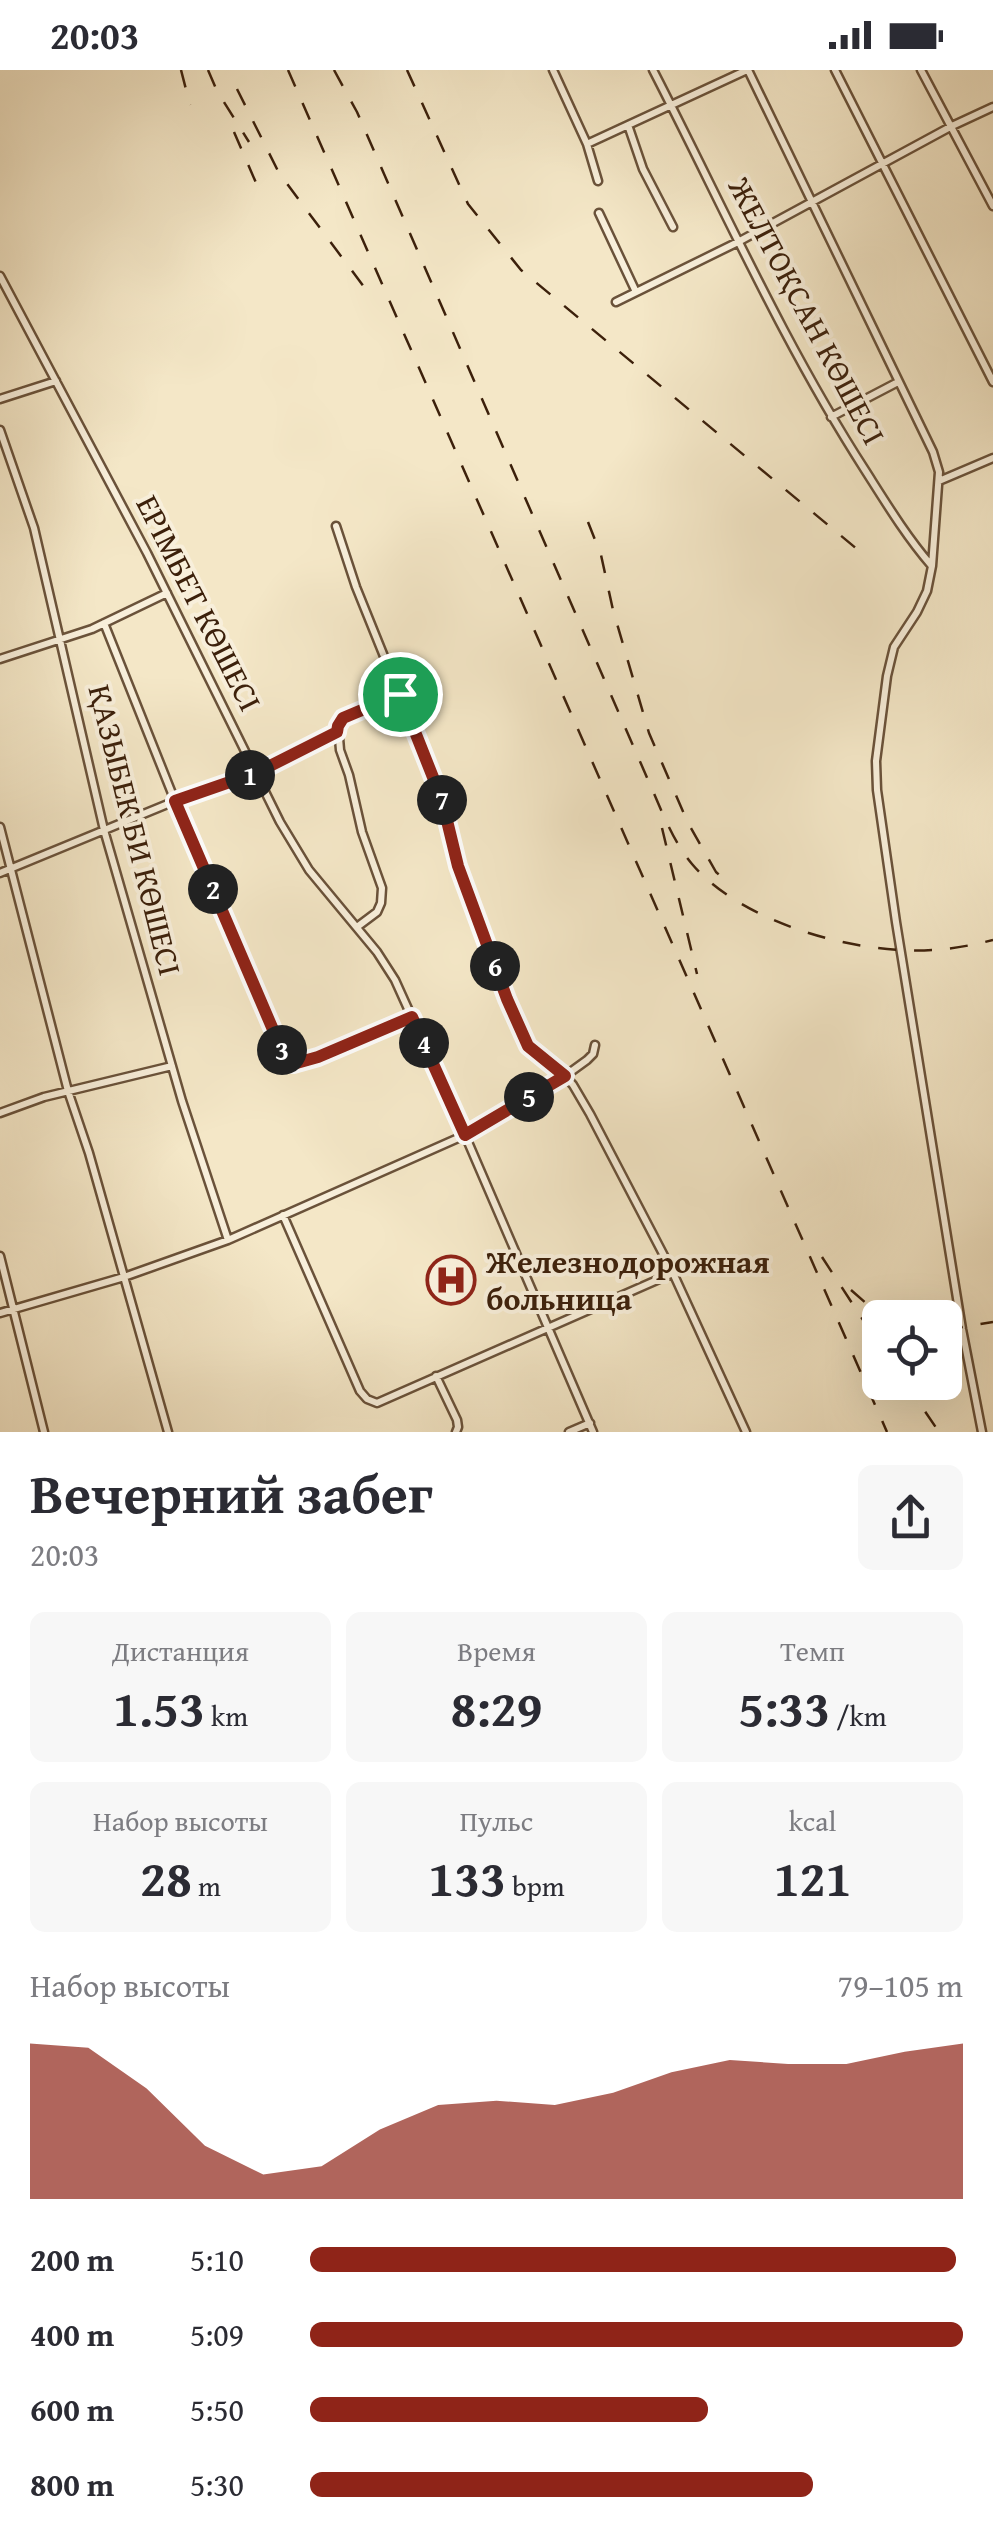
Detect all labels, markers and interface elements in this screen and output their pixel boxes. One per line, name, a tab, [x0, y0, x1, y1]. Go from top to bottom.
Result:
text: 20:03	[50, 7, 140, 63]
street label: ЖЕЛТОҚСАН КӨШЕСІ	[717, 168, 898, 453]
street label: ЕРІМБЕТ КӨШЕСІ	[125, 487, 274, 719]
pin	[358, 652, 443, 737]
icon: arrive	[373, 667, 428, 722]
street label: ҚАЗЫБЕК БИ КӨШЕСІ	[77, 680, 194, 980]
pin: 1	[225, 750, 275, 800]
text: 1	[243, 754, 257, 795]
pin: 7	[417, 775, 467, 825]
text: 7	[435, 779, 449, 820]
pin: 2	[188, 864, 238, 914]
text: 2	[206, 868, 220, 909]
pin: 6	[470, 941, 520, 991]
text: 6	[488, 945, 502, 986]
pin: 4	[399, 1018, 449, 1068]
text: 4	[417, 1022, 431, 1063]
pin: 3	[257, 1025, 307, 1075]
text: 3	[275, 1029, 289, 1070]
pin: 5	[504, 1072, 554, 1122]
text: 5	[522, 1076, 536, 1117]
place label: Железнодорожная больница	[485, 1238, 770, 1322]
hospital icon: Железнодорожная больница	[425, 1254, 477, 1306]
map controls	[862, 1300, 962, 1400]
button: locate	[862, 1300, 962, 1400]
text: Вечерний забег	[30, 1453, 433, 1533]
button: share	[858, 1465, 963, 1570]
text: 20:03	[30, 1531, 99, 1578]
text: Дистанция	[112, 1630, 249, 1671]
text: Время	[457, 1630, 536, 1671]
text: Темп	[780, 1630, 845, 1671]
text: 1.53	[113, 1671, 205, 1744]
text: 8:29	[451, 1671, 542, 1744]
text: 5:33	[738, 1671, 830, 1744]
text: km	[205, 1695, 248, 1736]
text: /km	[830, 1695, 887, 1736]
text: Набор высоты	[93, 1800, 268, 1841]
text: Пульс	[460, 1800, 533, 1841]
text: kcal	[789, 1800, 836, 1841]
text: 28	[140, 1841, 192, 1914]
text: 133	[428, 1841, 506, 1914]
text: 121	[774, 1841, 851, 1914]
text: m	[192, 1865, 221, 1906]
text: bpm	[506, 1865, 565, 1906]
text: Набор высоты	[30, 1962, 230, 2009]
text: 79–105 m	[838, 1962, 963, 2009]
text: 200 m	[30, 2236, 114, 2283]
text: 5:10	[190, 2236, 244, 2283]
text: 400 m	[30, 2311, 114, 2358]
text: 5:09	[190, 2311, 244, 2358]
text: 600 m	[30, 2386, 114, 2433]
text: 5:50	[190, 2386, 244, 2433]
text: 800 m	[30, 2461, 114, 2508]
text: 5:30	[190, 2461, 244, 2508]

